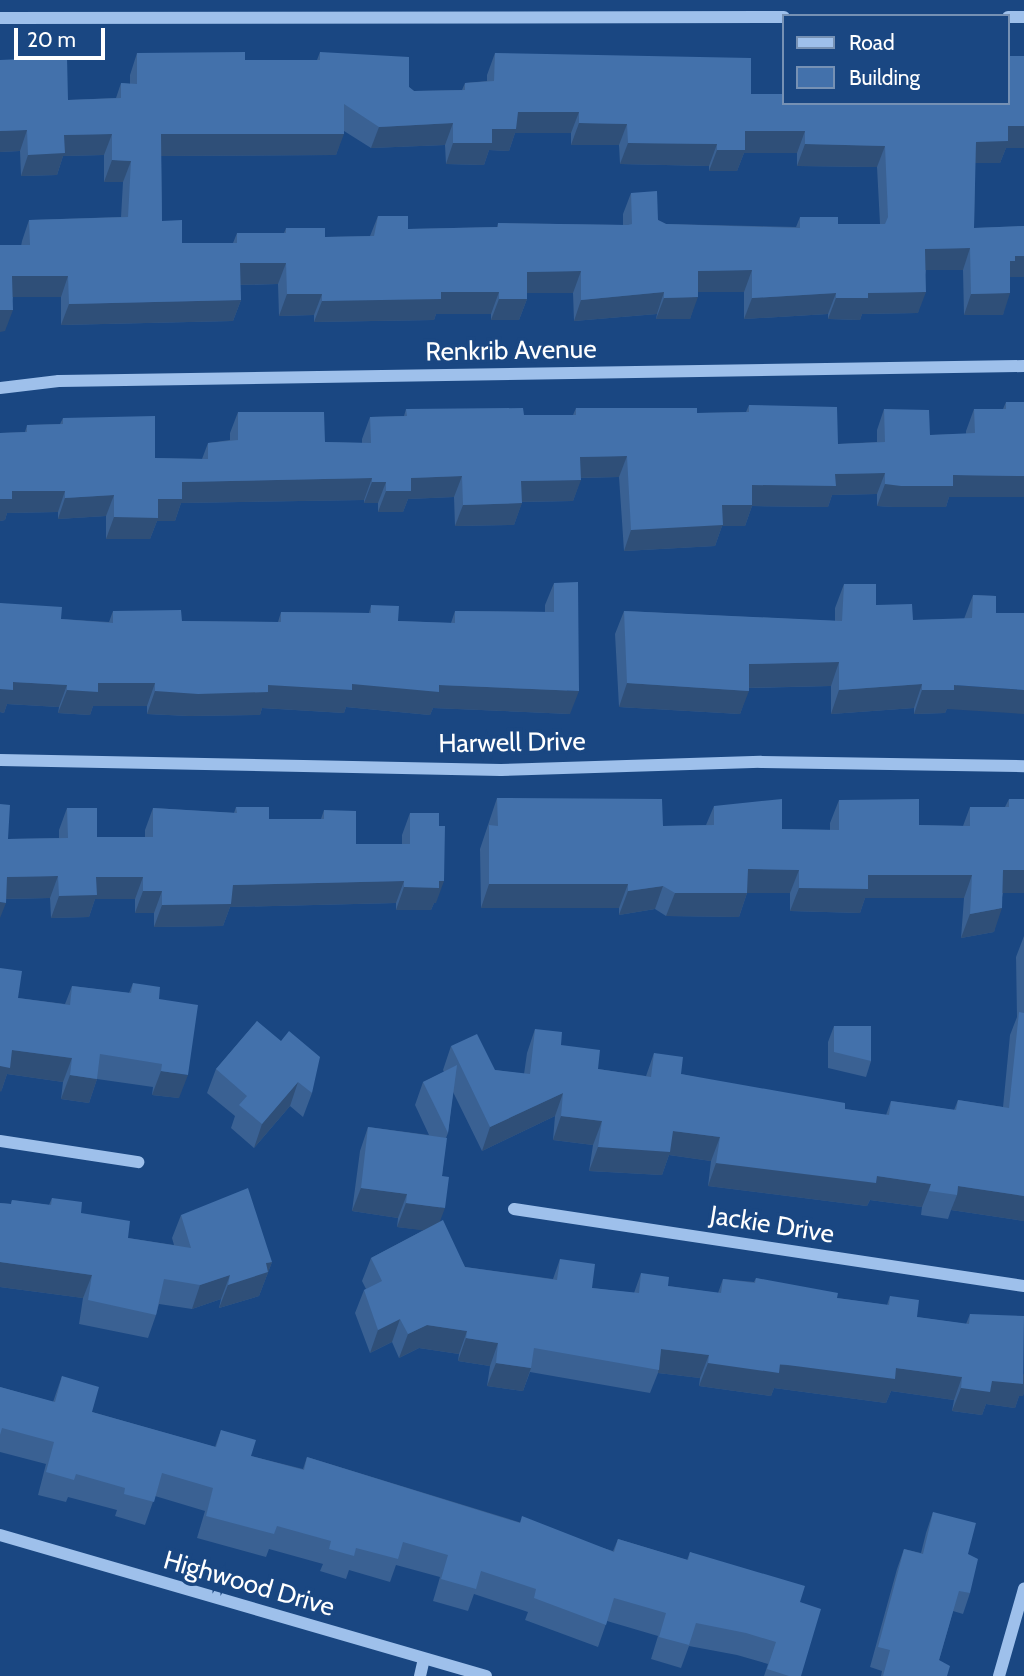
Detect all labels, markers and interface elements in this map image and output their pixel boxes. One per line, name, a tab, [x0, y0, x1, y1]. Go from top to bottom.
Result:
scale bar	[18, 14, 108, 58]
legend	[782, 14, 1010, 105]
text: 20 m	[27, 27, 76, 52]
text: Road	[849, 30, 895, 55]
text: Building	[849, 65, 920, 90]
street label: Renkrib Avenue	[425, 334, 597, 368]
street label: Harwell Drive	[438, 726, 586, 760]
street label: Jackie Drive	[708, 1200, 836, 1250]
street label: Highwood Drive	[160, 1545, 338, 1623]

